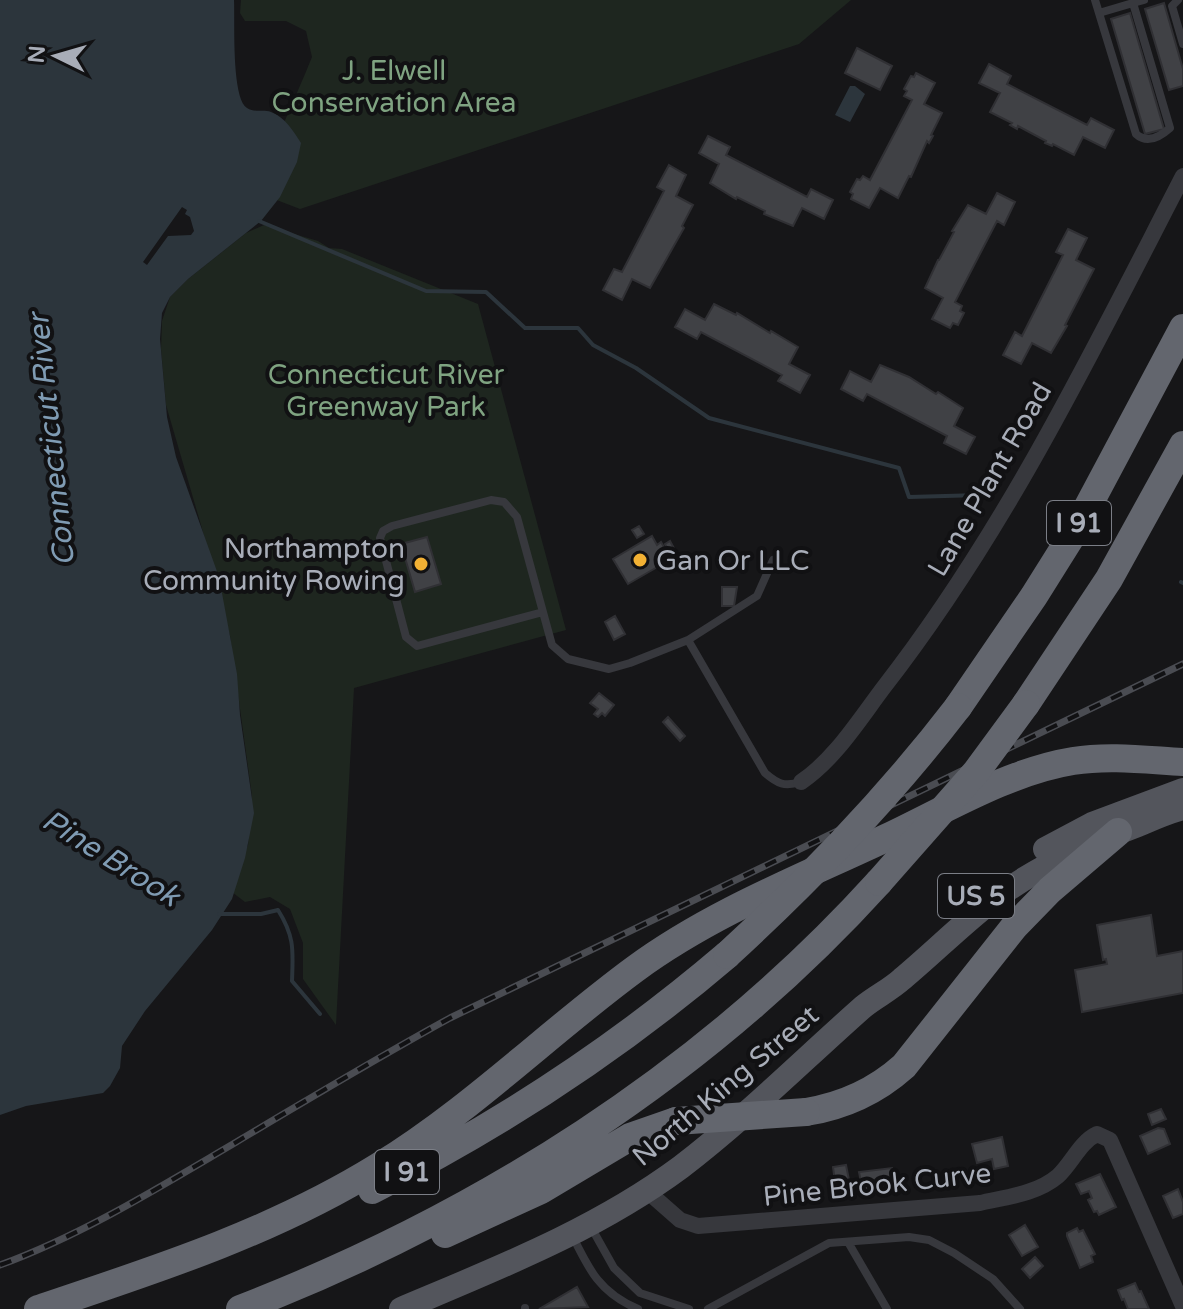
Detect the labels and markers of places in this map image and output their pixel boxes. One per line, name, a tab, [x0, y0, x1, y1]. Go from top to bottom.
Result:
place label: Northampton Community Rowing	[143, 532, 405, 598]
place label: Gan Or LLC	[656, 544, 809, 578]
marker: Gan Or LLC	[631, 551, 649, 569]
marker: Northampton Community Rowing	[412, 555, 430, 573]

